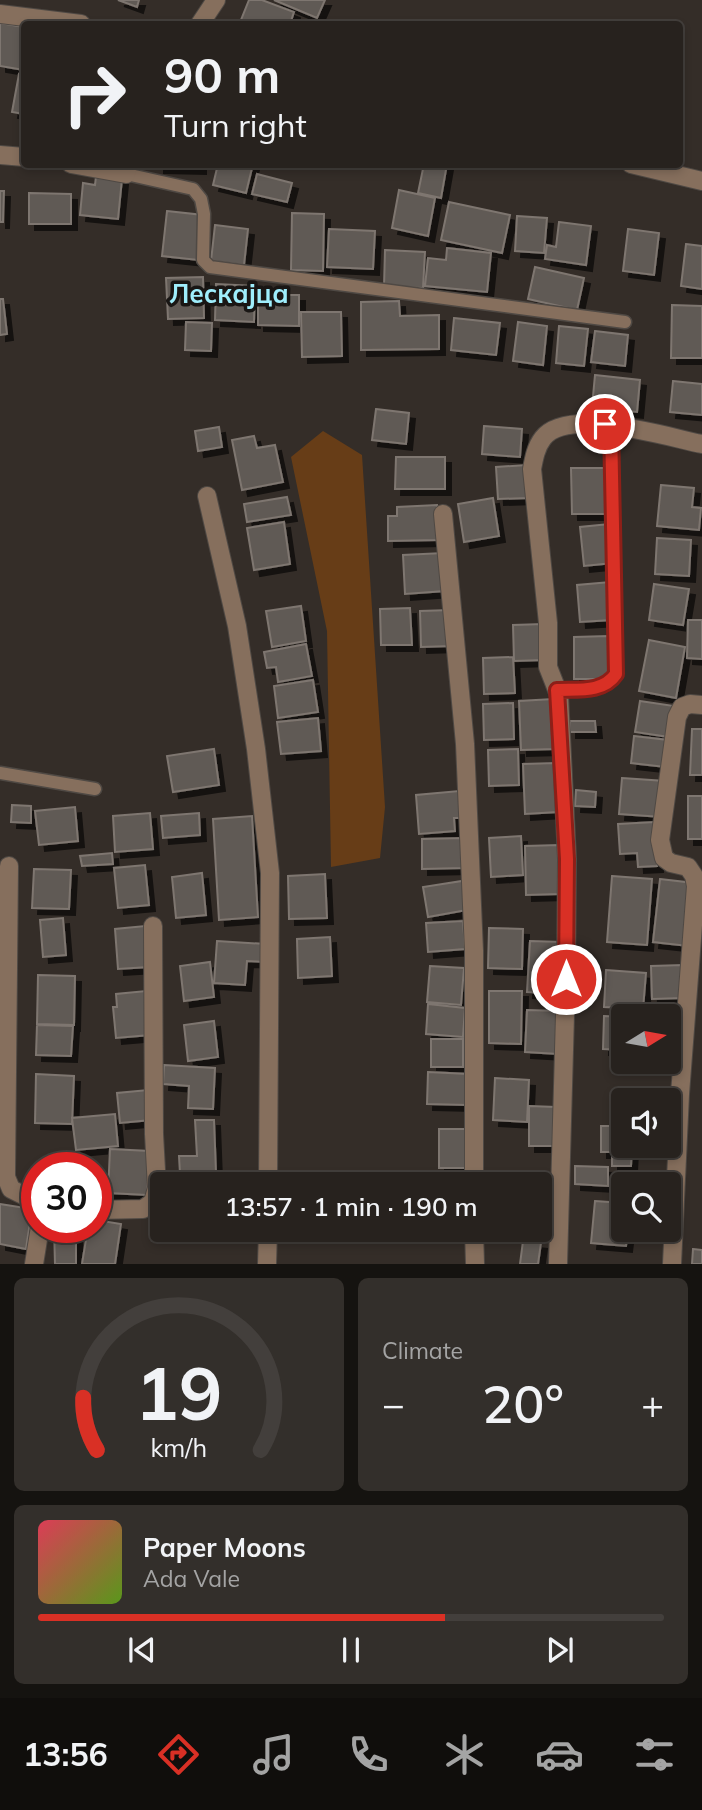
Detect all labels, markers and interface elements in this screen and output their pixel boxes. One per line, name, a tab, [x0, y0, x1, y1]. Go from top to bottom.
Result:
text: 90 m	[164, 44, 280, 105]
icon: right	[49, 49, 140, 140]
text: Turn right	[164, 105, 307, 145]
district label: Лескајца	[169, 277, 289, 310]
pin	[575, 394, 635, 454]
icon: arrive	[586, 405, 624, 443]
position arrow	[529, 942, 603, 1016]
north arrow	[611, 1004, 681, 1074]
map controls	[611, 1004, 681, 1242]
button: sound	[611, 1088, 681, 1158]
speed limit sign: 30	[21, 1152, 112, 1243]
button: search	[611, 1172, 681, 1242]
text: 13:57 · 1 min · 190 m	[224, 1190, 478, 1223]
text: Climate	[382, 1336, 463, 1365]
text: 19	[135, 1348, 223, 1439]
text: 20°	[482, 1371, 564, 1436]
text: −	[382, 1380, 405, 1428]
text: +	[641, 1380, 664, 1428]
text: km/h	[151, 1432, 207, 1463]
text: Paper Moons	[143, 1531, 306, 1564]
text: Ada Vale	[143, 1564, 240, 1593]
icon: previous	[123, 1631, 161, 1669]
icon: pause	[332, 1631, 370, 1669]
icon: next	[541, 1631, 579, 1669]
icon: directions	[154, 1730, 203, 1779]
icon: music	[249, 1730, 298, 1779]
icon: phone	[344, 1730, 393, 1779]
icon: climate	[440, 1730, 489, 1779]
icon: car	[535, 1730, 584, 1779]
icon: filters	[630, 1730, 679, 1779]
text: 13:56	[23, 1734, 108, 1774]

